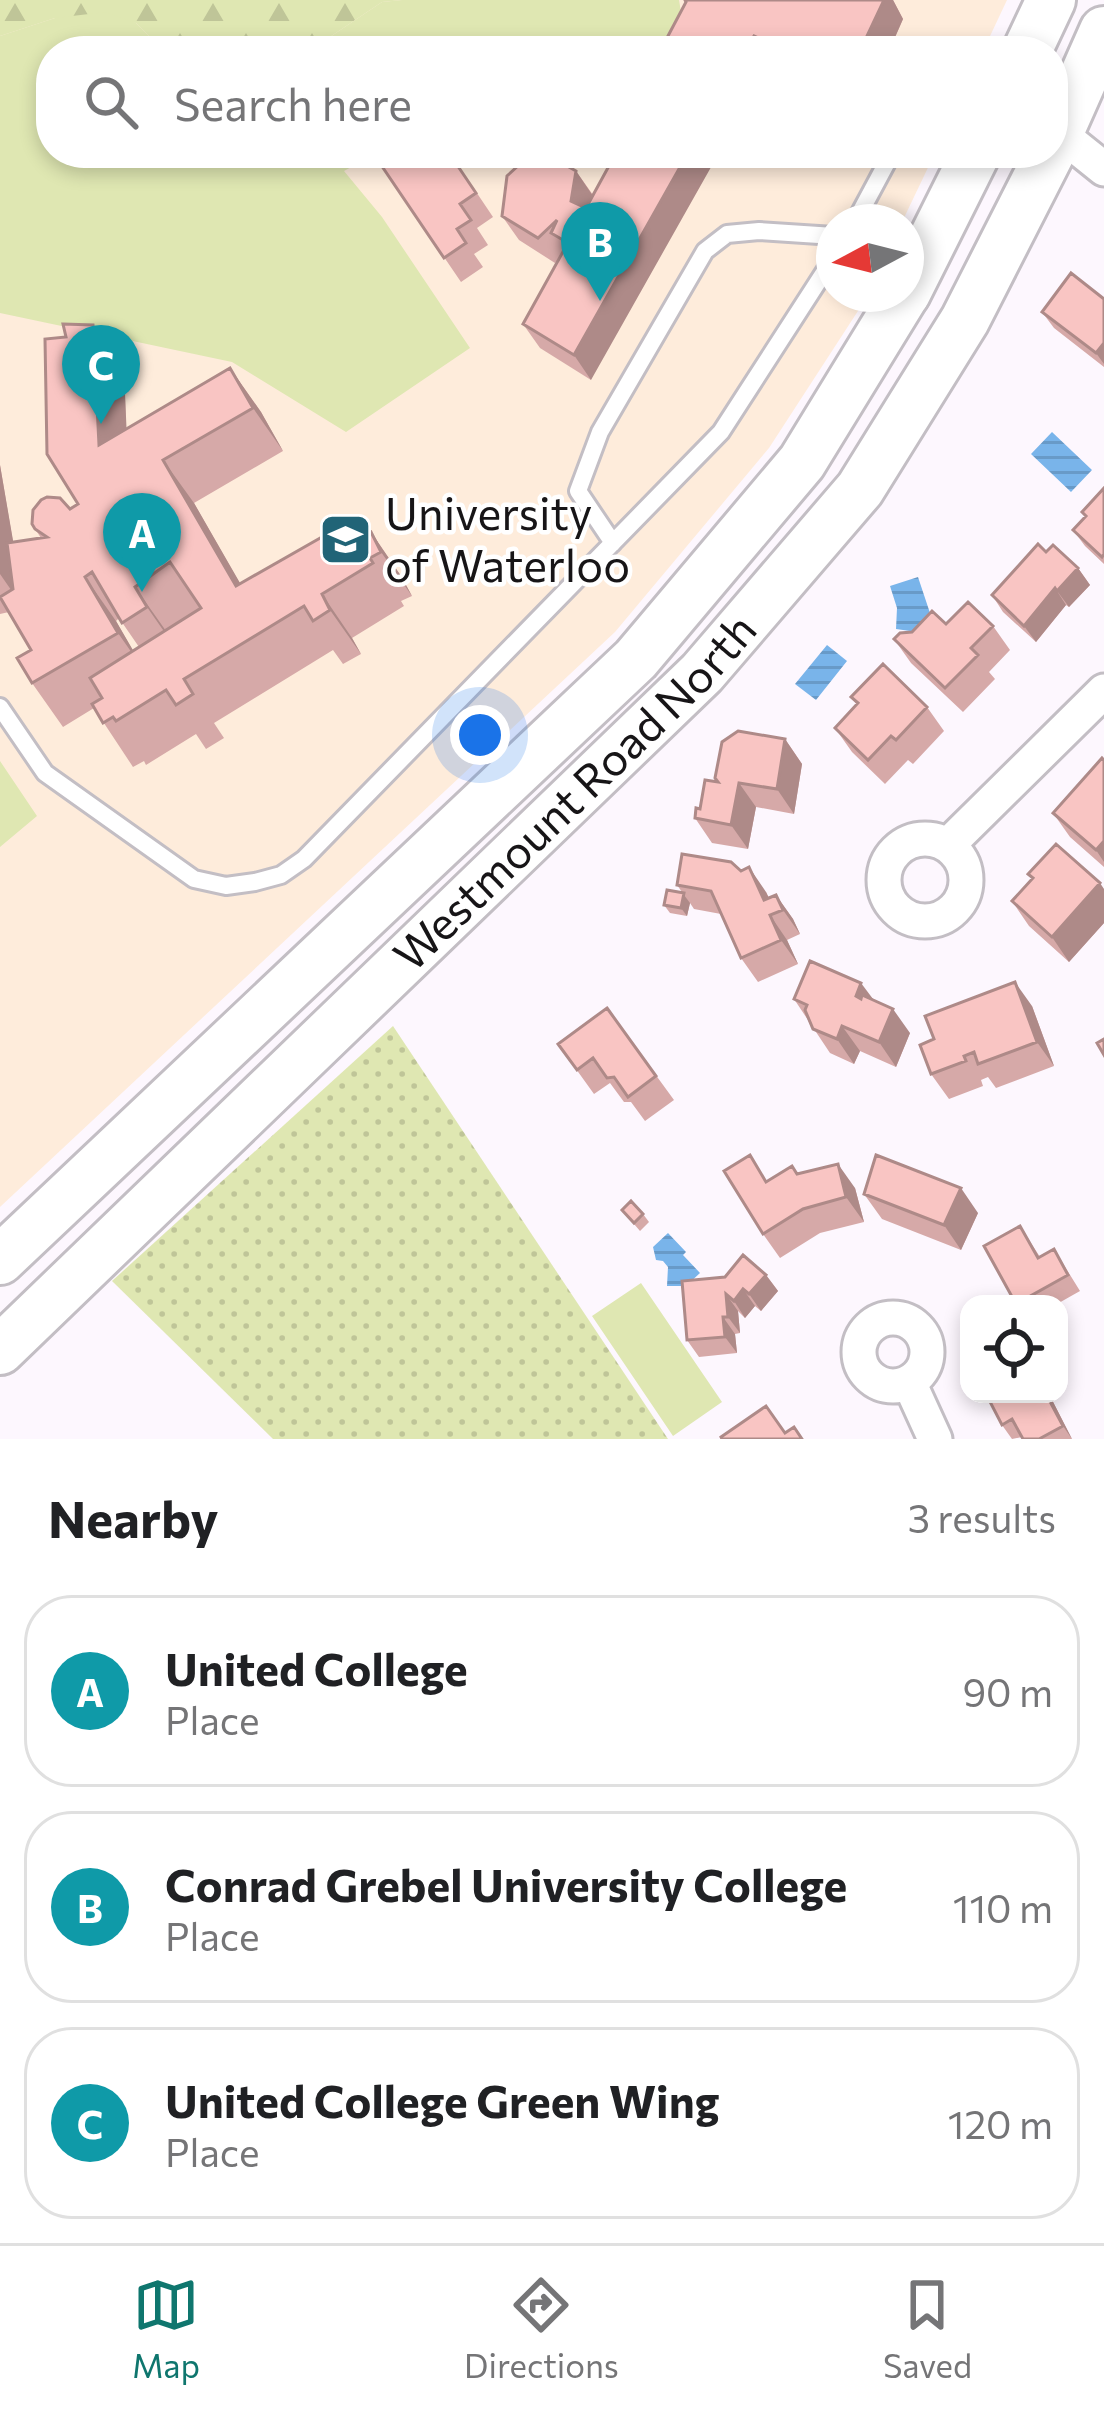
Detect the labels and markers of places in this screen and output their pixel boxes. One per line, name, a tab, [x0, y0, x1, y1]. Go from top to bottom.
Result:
pin: B	[561, 202, 639, 301]
pin: C	[62, 325, 140, 424]
place label: University of Waterloo	[385, 484, 630, 591]
pin: A	[103, 493, 181, 592]
school or university icon: University of Waterloo	[318, 512, 374, 568]

